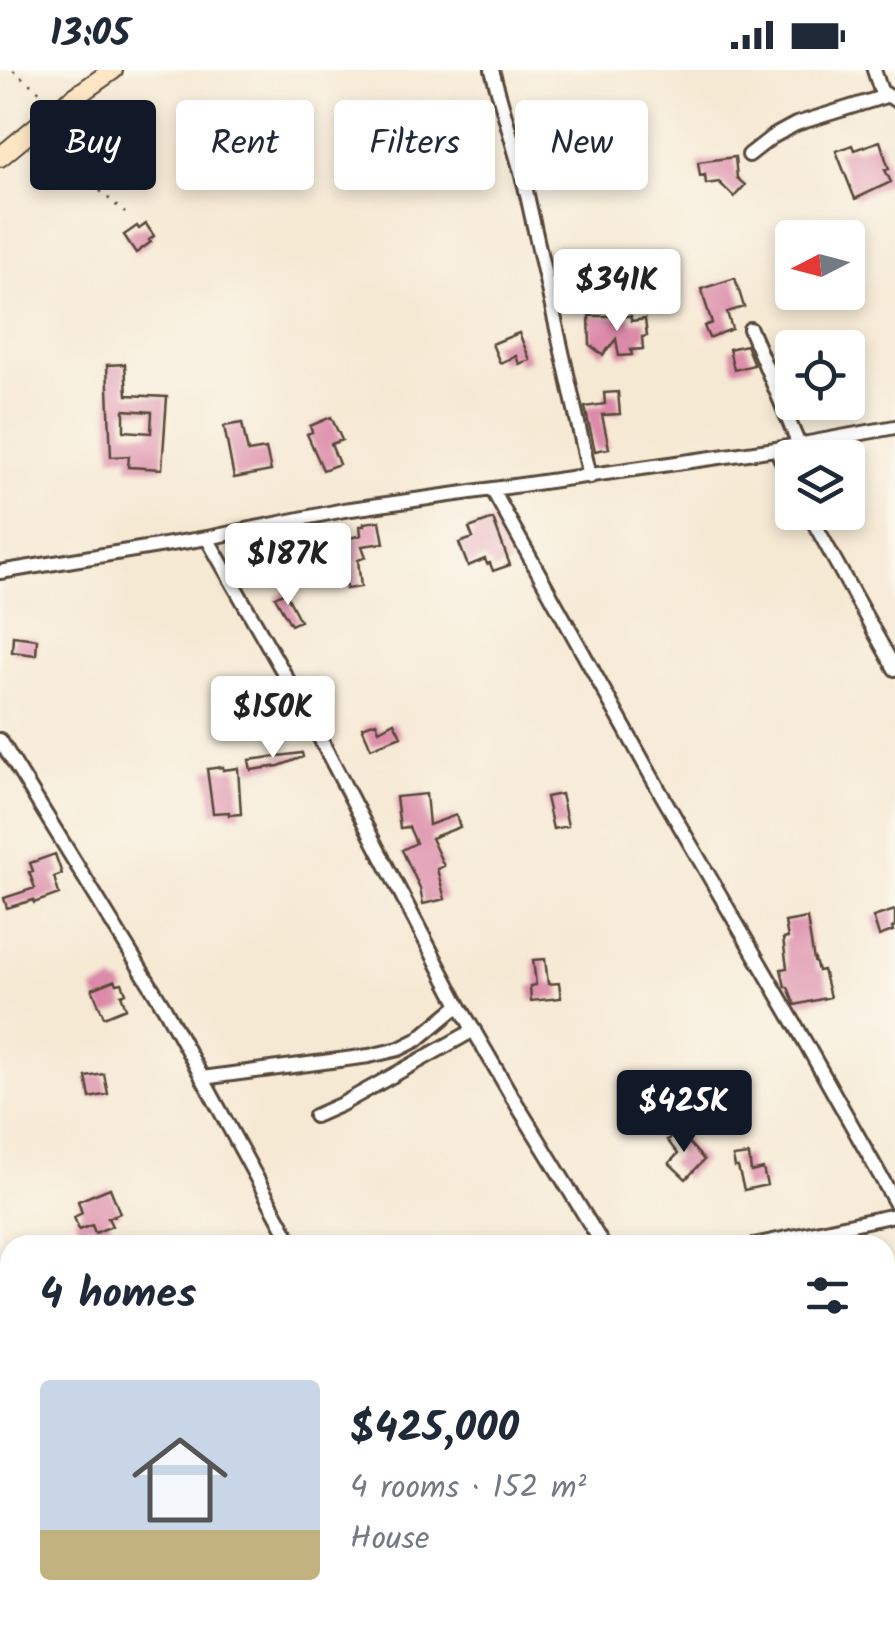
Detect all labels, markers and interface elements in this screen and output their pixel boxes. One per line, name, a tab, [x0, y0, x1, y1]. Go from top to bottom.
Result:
text: 13:05	[50, 5, 130, 65]
chip: Buy	[30, 100, 156, 190]
chip: Rent	[176, 100, 314, 190]
chip: Filters	[334, 100, 495, 190]
chip: New	[515, 100, 648, 190]
north arrow	[775, 220, 865, 310]
map controls	[775, 220, 865, 530]
pin: $341K	[547, 249, 687, 334]
text: $341K	[576, 256, 658, 307]
button: locate	[775, 330, 865, 420]
button: layers	[775, 440, 865, 530]
pin: $187K	[218, 523, 358, 608]
text: $187K	[247, 530, 329, 581]
pin: $150K	[203, 676, 343, 761]
text: $150K	[233, 683, 313, 734]
pin: $425K	[614, 1070, 754, 1155]
text: $425K	[639, 1077, 729, 1128]
text: 4 homes	[40, 1262, 196, 1329]
icon: filters	[800, 1268, 855, 1323]
text: $425,000	[350, 1396, 519, 1463]
icon: home	[120, 1420, 240, 1540]
text: 4 rooms · 152 m²	[350, 1463, 586, 1514]
text: House	[350, 1514, 429, 1565]

